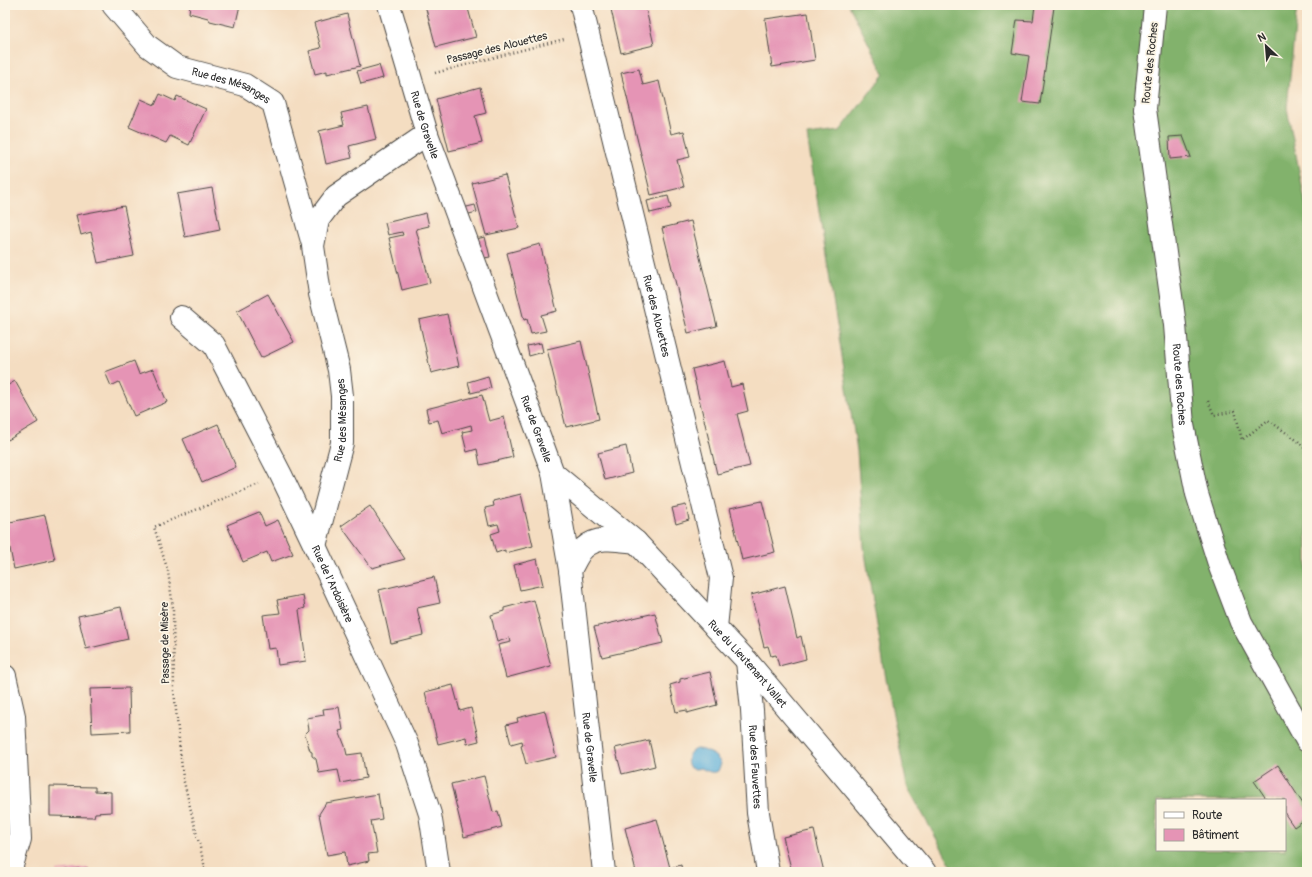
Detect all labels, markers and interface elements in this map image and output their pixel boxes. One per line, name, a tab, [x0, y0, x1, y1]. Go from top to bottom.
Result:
street label: Route des Roches	[1139, 22, 1161, 104]
north arrow	[1246, 26, 1286, 66]
street label: Passage des Alouettes	[445, 29, 549, 67]
text: N	[1256, 30, 1269, 45]
street label: Rue des Mésanges	[190, 65, 273, 106]
street label: Rue de Gravelle	[408, 89, 442, 161]
street label: Rue des Alouettes	[641, 274, 673, 358]
street label: Route des Roches	[1170, 343, 1189, 426]
street label: Rue des Mésanges	[331, 378, 349, 463]
street label: Rue de Gravelle	[518, 394, 555, 465]
street label: Rue de l'Ardoisière	[309, 543, 356, 625]
street label: Passage de Misère	[158, 601, 172, 684]
street label: Rue du Lieutenant Vallet	[705, 617, 790, 710]
street label: Rue de Gravelle	[580, 711, 600, 784]
street label: Rue des Fauvettes	[746, 724, 764, 809]
legend	[1156, 799, 1286, 851]
text: Route	[1192, 808, 1222, 823]
text: Bâtiment	[1192, 828, 1239, 843]

